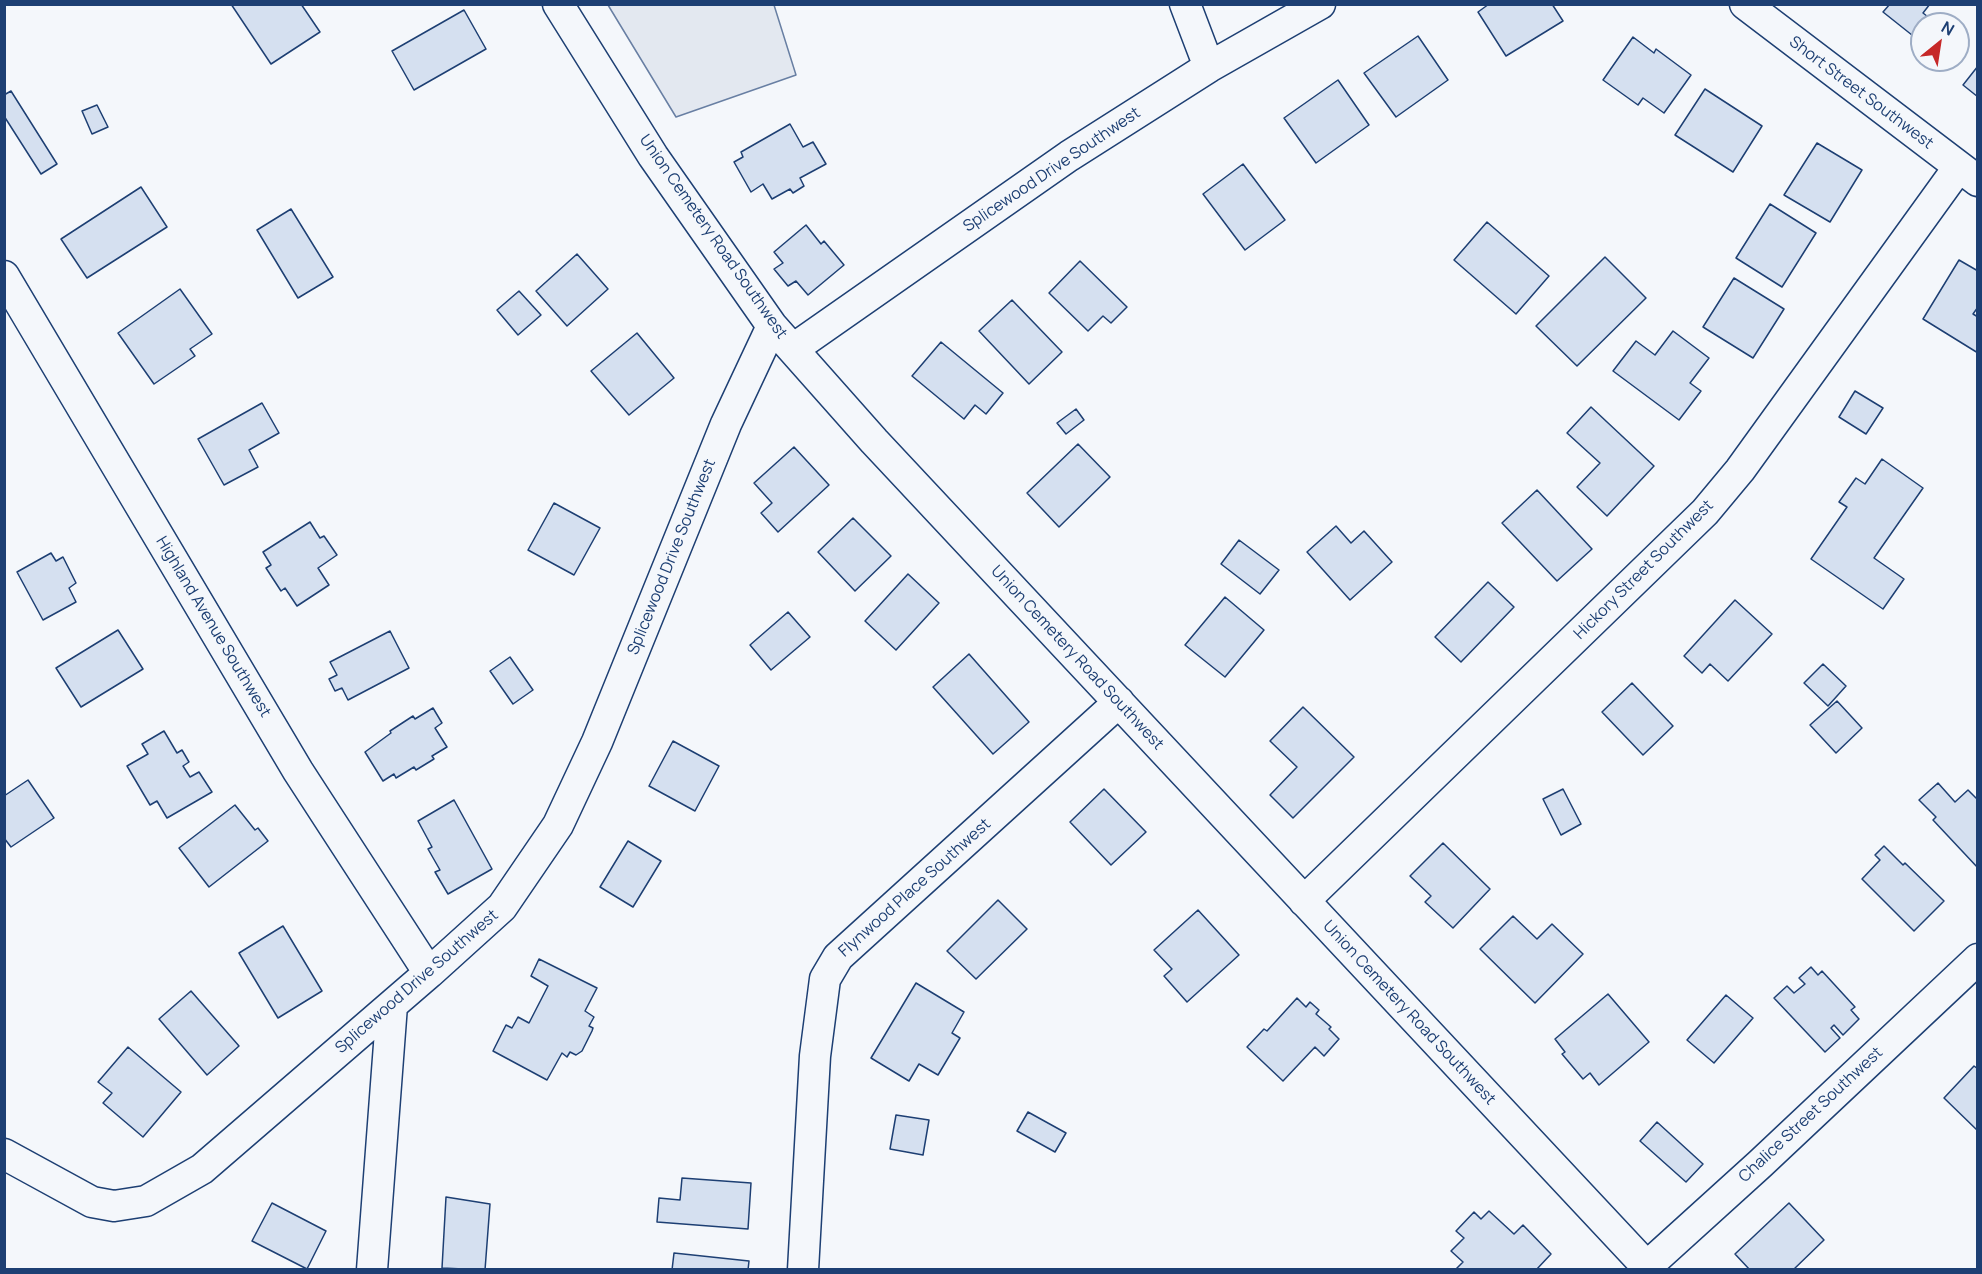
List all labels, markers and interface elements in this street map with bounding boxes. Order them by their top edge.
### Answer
north arrow [1910,12,1970,72]
text: N [1938,16,1958,41]
street label: Short Street Southwest [1785,33,1937,153]
street label: Splicewood Drive Southwest [960,103,1144,237]
street label: Union Cemetery Road Southwest [635,131,791,343]
street label: Splicewood Drive Southwest [624,456,720,658]
street label: Hickory Street Southwest [1570,496,1718,644]
street label: Highland Avenue Southwest [151,533,275,721]
street label: Union Cemetery Road Southwest [987,562,1167,754]
street label: Flynwood Place Southwest [835,815,995,961]
street label: Splicewood Drive Southwest [332,906,502,1058]
street label: Union Cemetery Road Southwest [1319,917,1499,1109]
street label: Chalice Street Southwest [1735,1043,1887,1187]

